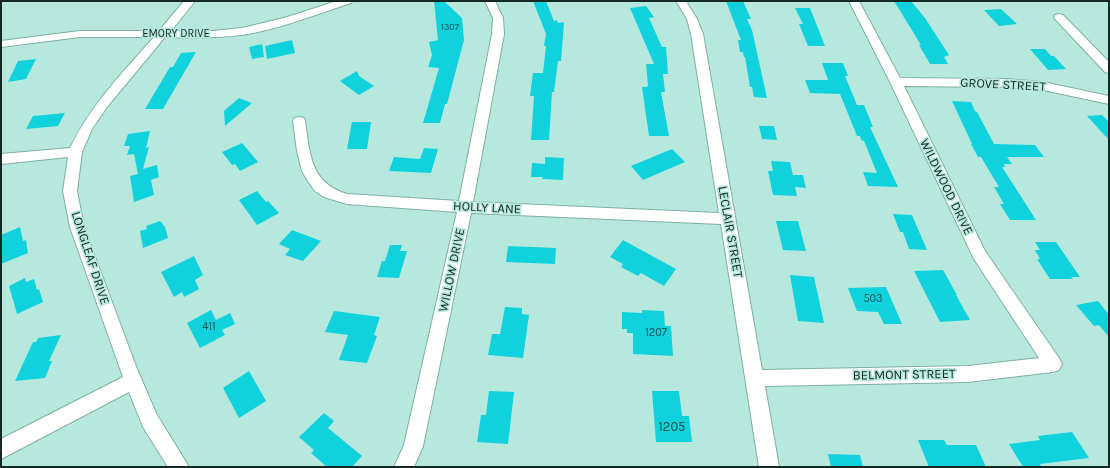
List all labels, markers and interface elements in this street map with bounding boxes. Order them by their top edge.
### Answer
house number: 1307 [441,22,459,32]
street label: EMORY DRIVE [142,27,210,41]
street label: GROVE STREET [960,75,1046,95]
street label: WILDWOOD DRIVE [916,136,976,238]
street label: LECLAIR STREET [714,185,746,279]
street label: HOLLY LANE [452,198,522,218]
street label: LONGLEAF DRIVE [68,209,112,307]
street label: WILLOW DRIVE [436,227,468,313]
house number: 503 [863,292,883,306]
house number: 411 [202,320,216,334]
house number: 1207 [645,326,667,340]
street label: BELMONT STREET [852,366,956,384]
house number: 1205 [659,419,685,435]

